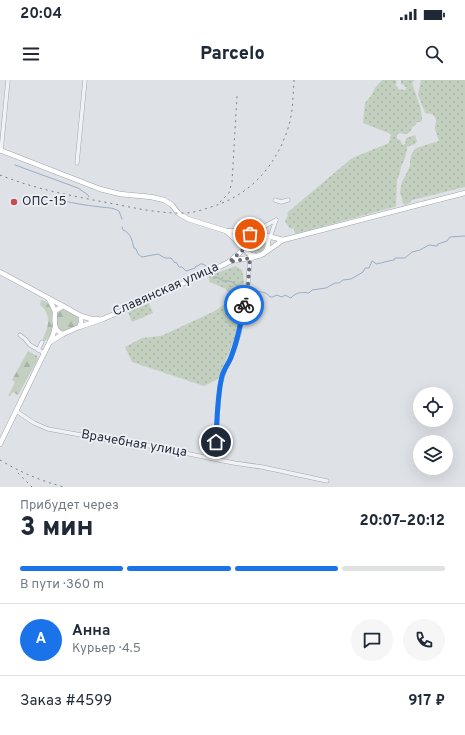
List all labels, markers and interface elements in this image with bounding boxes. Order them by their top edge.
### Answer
text: 20:04 [20,5,62,24]
icon: menu [20,43,42,65]
text: Parcelo [200,43,265,66]
icon: search [423,43,445,65]
place label: ОПС-15 [22,194,67,210]
marker: ОПС-15 [9,197,19,207]
pin [233,217,267,251]
icon: bag [239,223,261,245]
street label: Славянская улица [111,259,221,321]
courier [224,285,264,325]
icon: bike [233,294,255,316]
map controls [413,387,453,475]
button: locate [413,387,453,427]
pin [199,425,233,459]
street label: Врачебная улица [80,427,188,461]
icon: home [205,431,227,453]
button: layers [413,435,453,475]
text: Прибудет через [20,498,119,514]
text: 3 мин [20,512,94,545]
text: 20:07–20:12 [359,512,445,531]
text: В пути · 360 m [20,577,104,593]
button: chat [351,619,393,661]
button: phone [403,619,445,661]
text: Анна [72,622,110,641]
text: А [36,630,46,649]
text: Курьер · 4.5 [72,641,141,657]
text: Заказ #4599 [20,692,112,711]
text: 917 ₽ [408,692,445,711]

